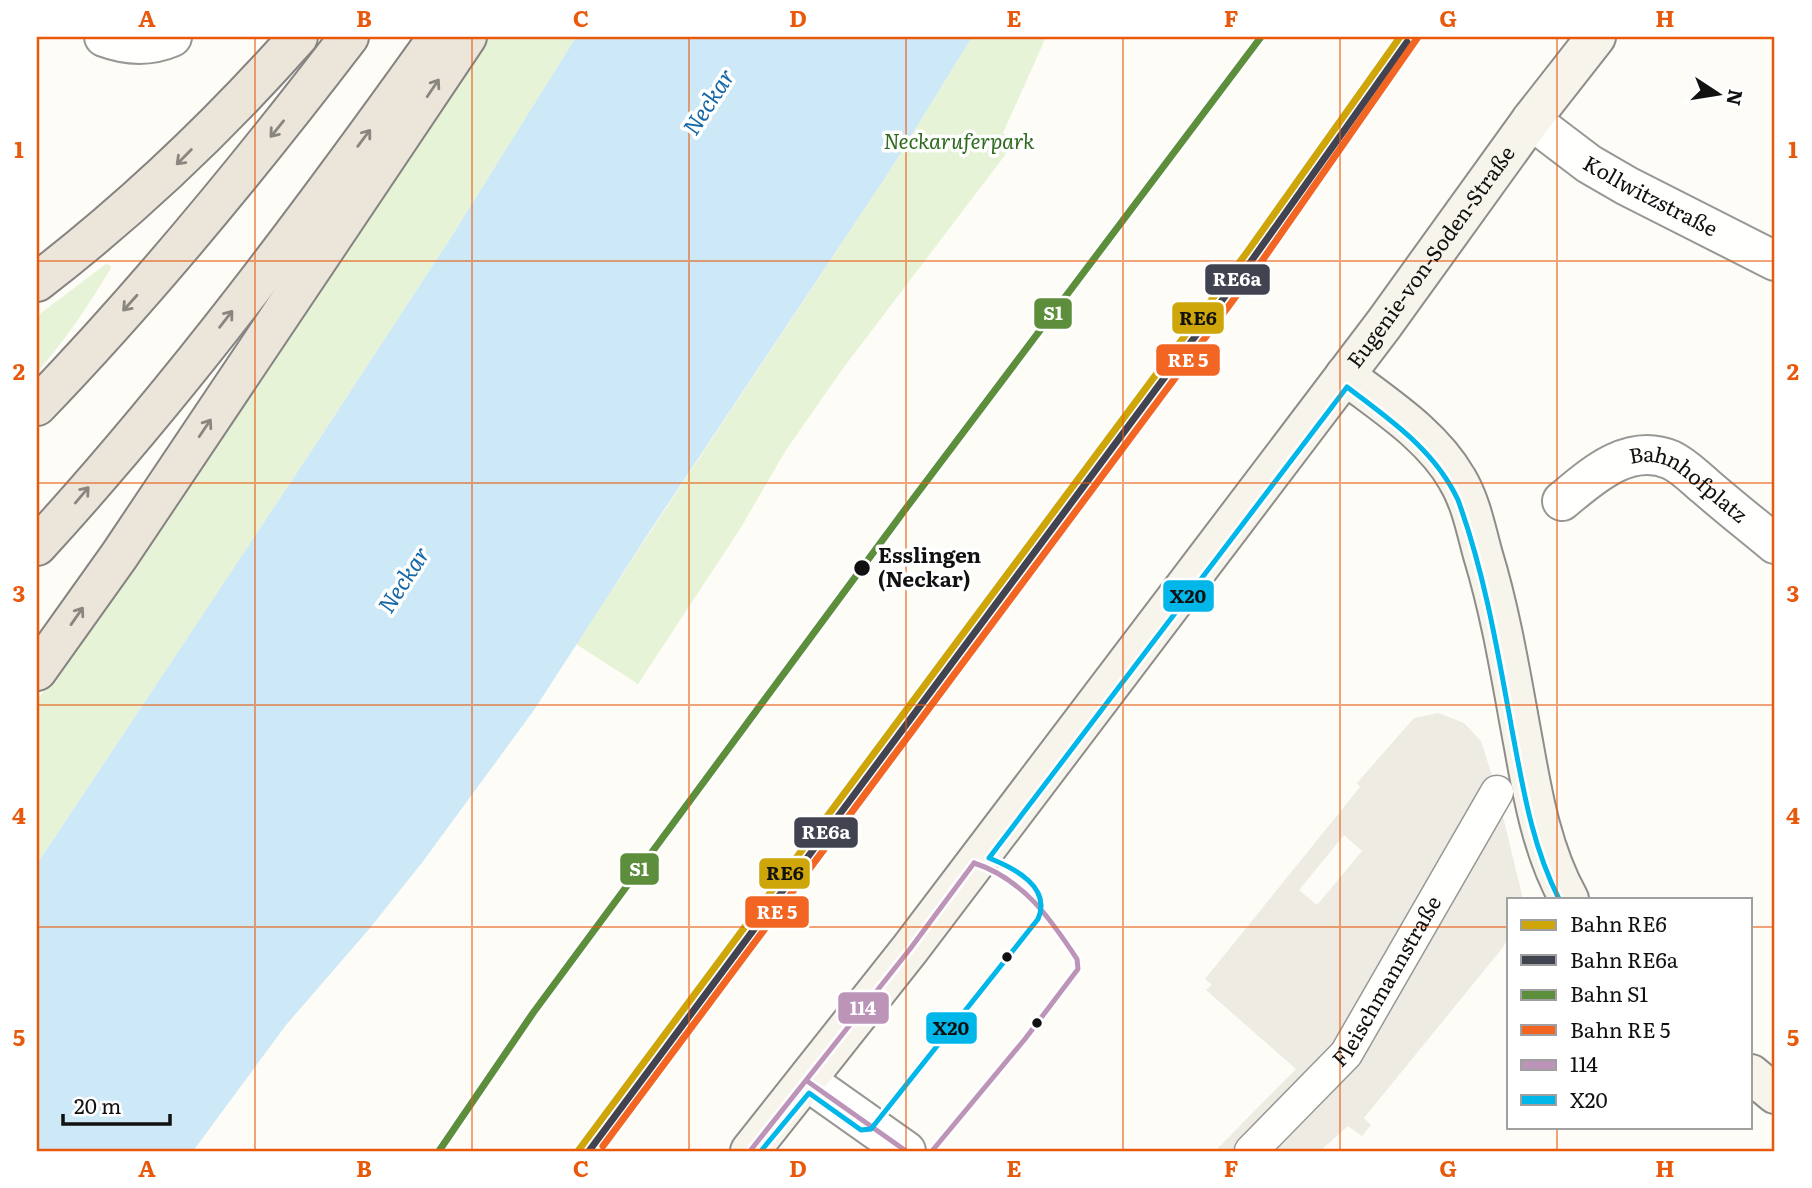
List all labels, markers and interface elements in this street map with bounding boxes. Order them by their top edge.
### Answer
text: A [138,0,156,34]
text: B [356,0,372,34]
text: C [573,0,589,34]
text: D [789,0,807,34]
text: E [1006,0,1022,34]
text: F [1224,0,1239,34]
text: G [1439,0,1457,34]
text: H [1655,0,1675,34]
north arrow [1682,60,1752,130]
water label: Neckar [673,61,742,141]
one-way arrow [427,79,441,99]
text: N [1720,87,1751,109]
one-way arrow [269,120,285,138]
park label: Neckaruferpark [883,124,1035,155]
one-way arrow [357,130,372,148]
text: 1 [14,131,24,165]
text: 1 [1788,131,1798,165]
street label: Eugenie-von-Soden-Straße [1338,138,1521,373]
street label: Kollwitzstraße [1578,146,1724,243]
one-way arrow [175,149,192,166]
line badge: RE6a [1204,263,1271,296]
text: RE6a [1213,264,1261,292]
one-way arrow [122,294,139,311]
line badge: S1 [1033,297,1073,330]
text: S1 [1043,298,1063,326]
line badge: RE6 [1171,301,1225,335]
text: RE6 [1179,303,1217,331]
one-way arrow [219,311,234,329]
line badge: RE 5 [1155,343,1221,377]
text: RE 5 [1168,345,1208,373]
text: 2 [13,353,25,387]
text: 2 [1787,353,1799,387]
one-way arrow [198,419,213,438]
street label: Bahnhofplatz [1626,437,1755,529]
one-way arrow [74,487,90,505]
place label: Esslingen (Neckar) [878,538,982,593]
water label: Neckar [368,539,437,619]
marker: Esslingen (Neckar) [852,558,872,578]
text: 3 [13,575,25,609]
text: 3 [1787,575,1799,609]
line badge: X20 [1162,579,1215,613]
text: X20 [1170,581,1206,609]
one-way arrow [70,607,84,626]
text: 4 [12,797,26,831]
text: 4 [1786,797,1800,831]
line badge: RE6a [793,816,859,849]
text: RE6a [802,817,850,845]
line badge: S1 [619,852,660,886]
text: S1 [629,854,649,882]
line badge: RE6 [758,857,811,890]
text: RE6 [766,858,804,886]
street label: Fleischmannstraße [1324,889,1447,1073]
line badge: RE 5 [744,895,810,929]
text: RE 5 [757,897,797,925]
legend [1507,898,1752,1128]
text: Bahn RE6 [1570,907,1667,938]
text: Bahn RE6a [1570,943,1679,974]
unlabelled marker [1000,950,1014,964]
text: Bahn S1 [1570,977,1649,1008]
line badge: 114 [837,991,890,1025]
text: 114 [850,993,877,1021]
line badge: X20 [925,1011,978,1045]
text: X20 [933,1013,969,1041]
text: Bahn RE 5 [1570,1013,1670,1044]
unlabelled marker [1030,1016,1044,1030]
text: 5 [13,1019,25,1053]
text: 5 [1787,1019,1799,1053]
text: 114 [1570,1047,1598,1078]
scale bar [63,1083,170,1127]
text: X20 [1570,1083,1608,1114]
text: 20 m [74,1089,121,1120]
text: A [138,1150,156,1184]
text: B [356,1150,372,1184]
text: C [573,1150,589,1184]
text: D [789,1150,807,1184]
text: E [1006,1150,1022,1184]
text: F [1224,1150,1239,1184]
text: G [1439,1150,1457,1184]
text: H [1655,1150,1675,1184]

